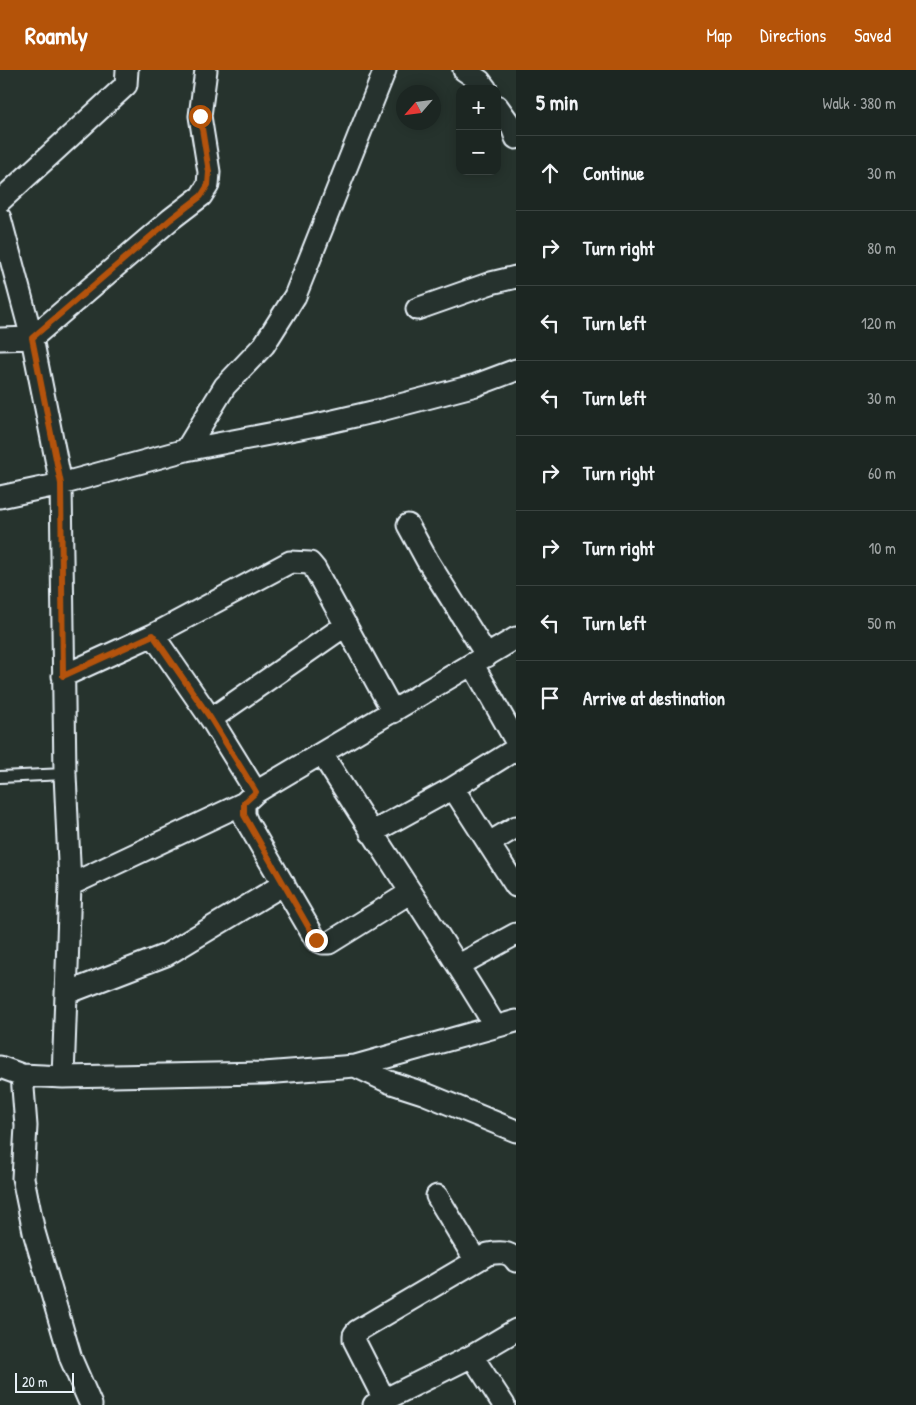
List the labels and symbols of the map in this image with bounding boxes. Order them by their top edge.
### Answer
north arrow [396,85,441,130]
route start [189,105,212,128]
route end [305,929,328,952]
scale bar [15,1370,74,1393]

